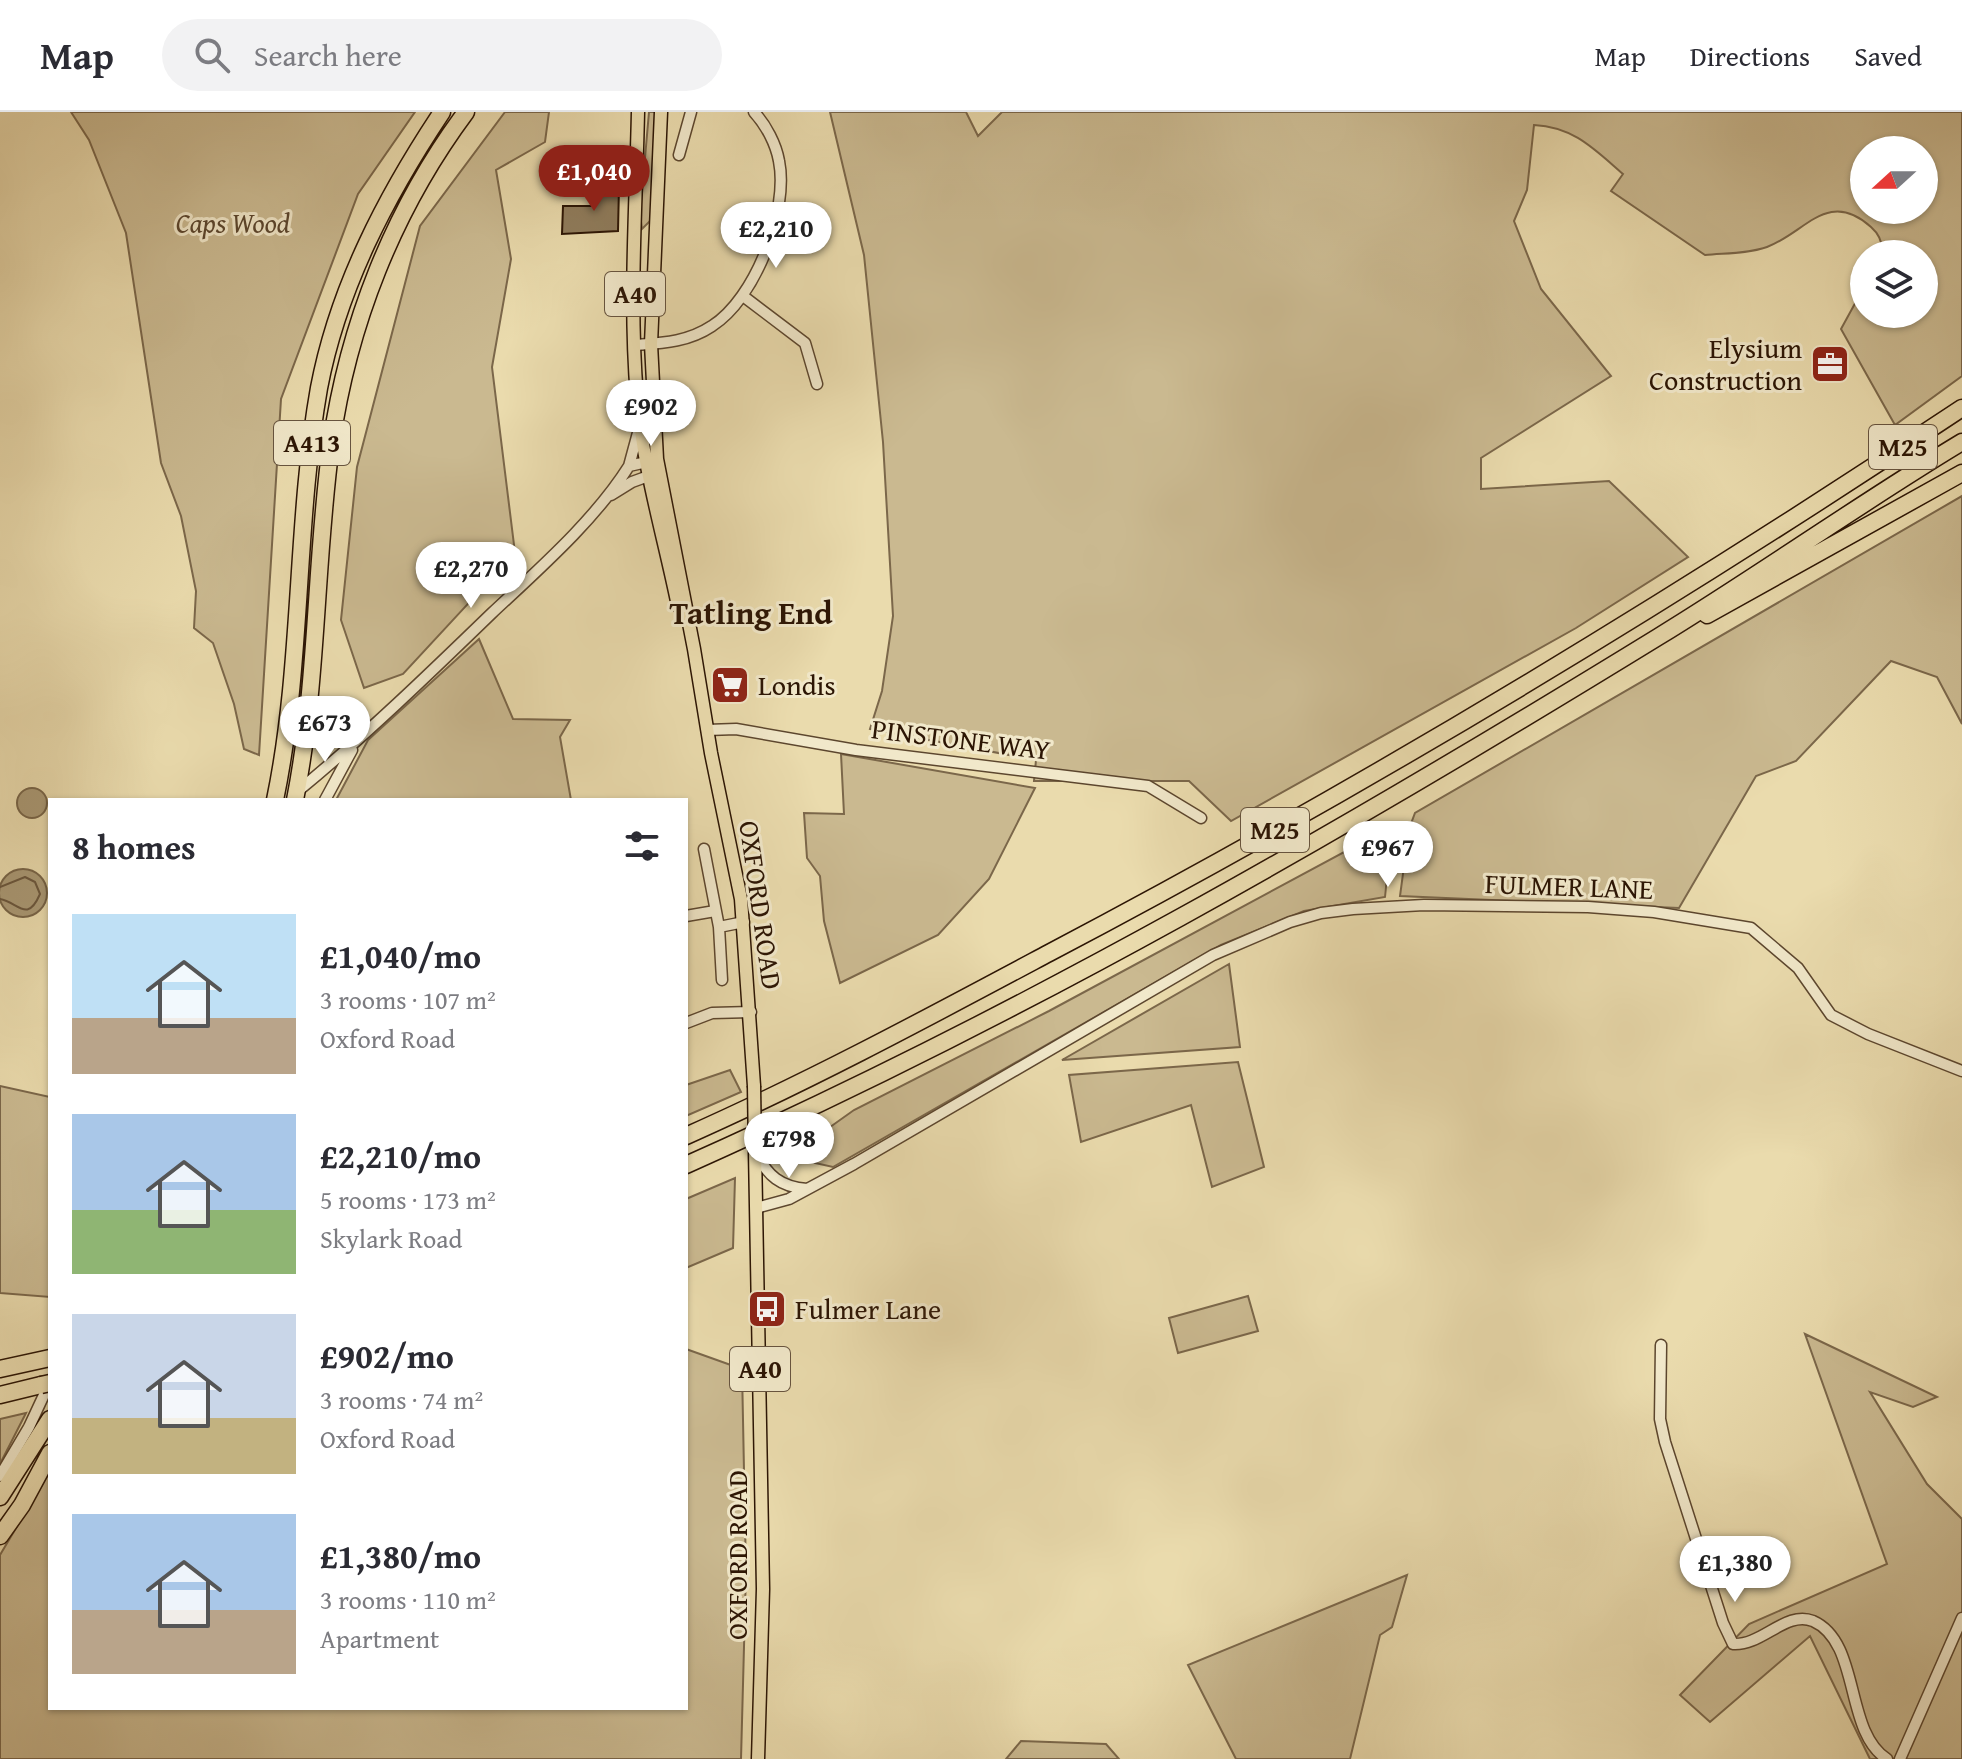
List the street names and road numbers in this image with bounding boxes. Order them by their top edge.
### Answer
road number: A40 [605,272,665,316]
road number: A413 [274,421,350,465]
road number: M25 [1869,425,1937,469]
street label: PINSTONE WAY [869,707,1053,770]
road number: M25 [1241,808,1309,852]
street label: OXFORD ROAD [729,818,794,992]
street label: FULMER LANE [1484,862,1654,909]
road number: A40 [730,1347,790,1391]
street label: OXFORD ROAD [716,1470,757,1640]

